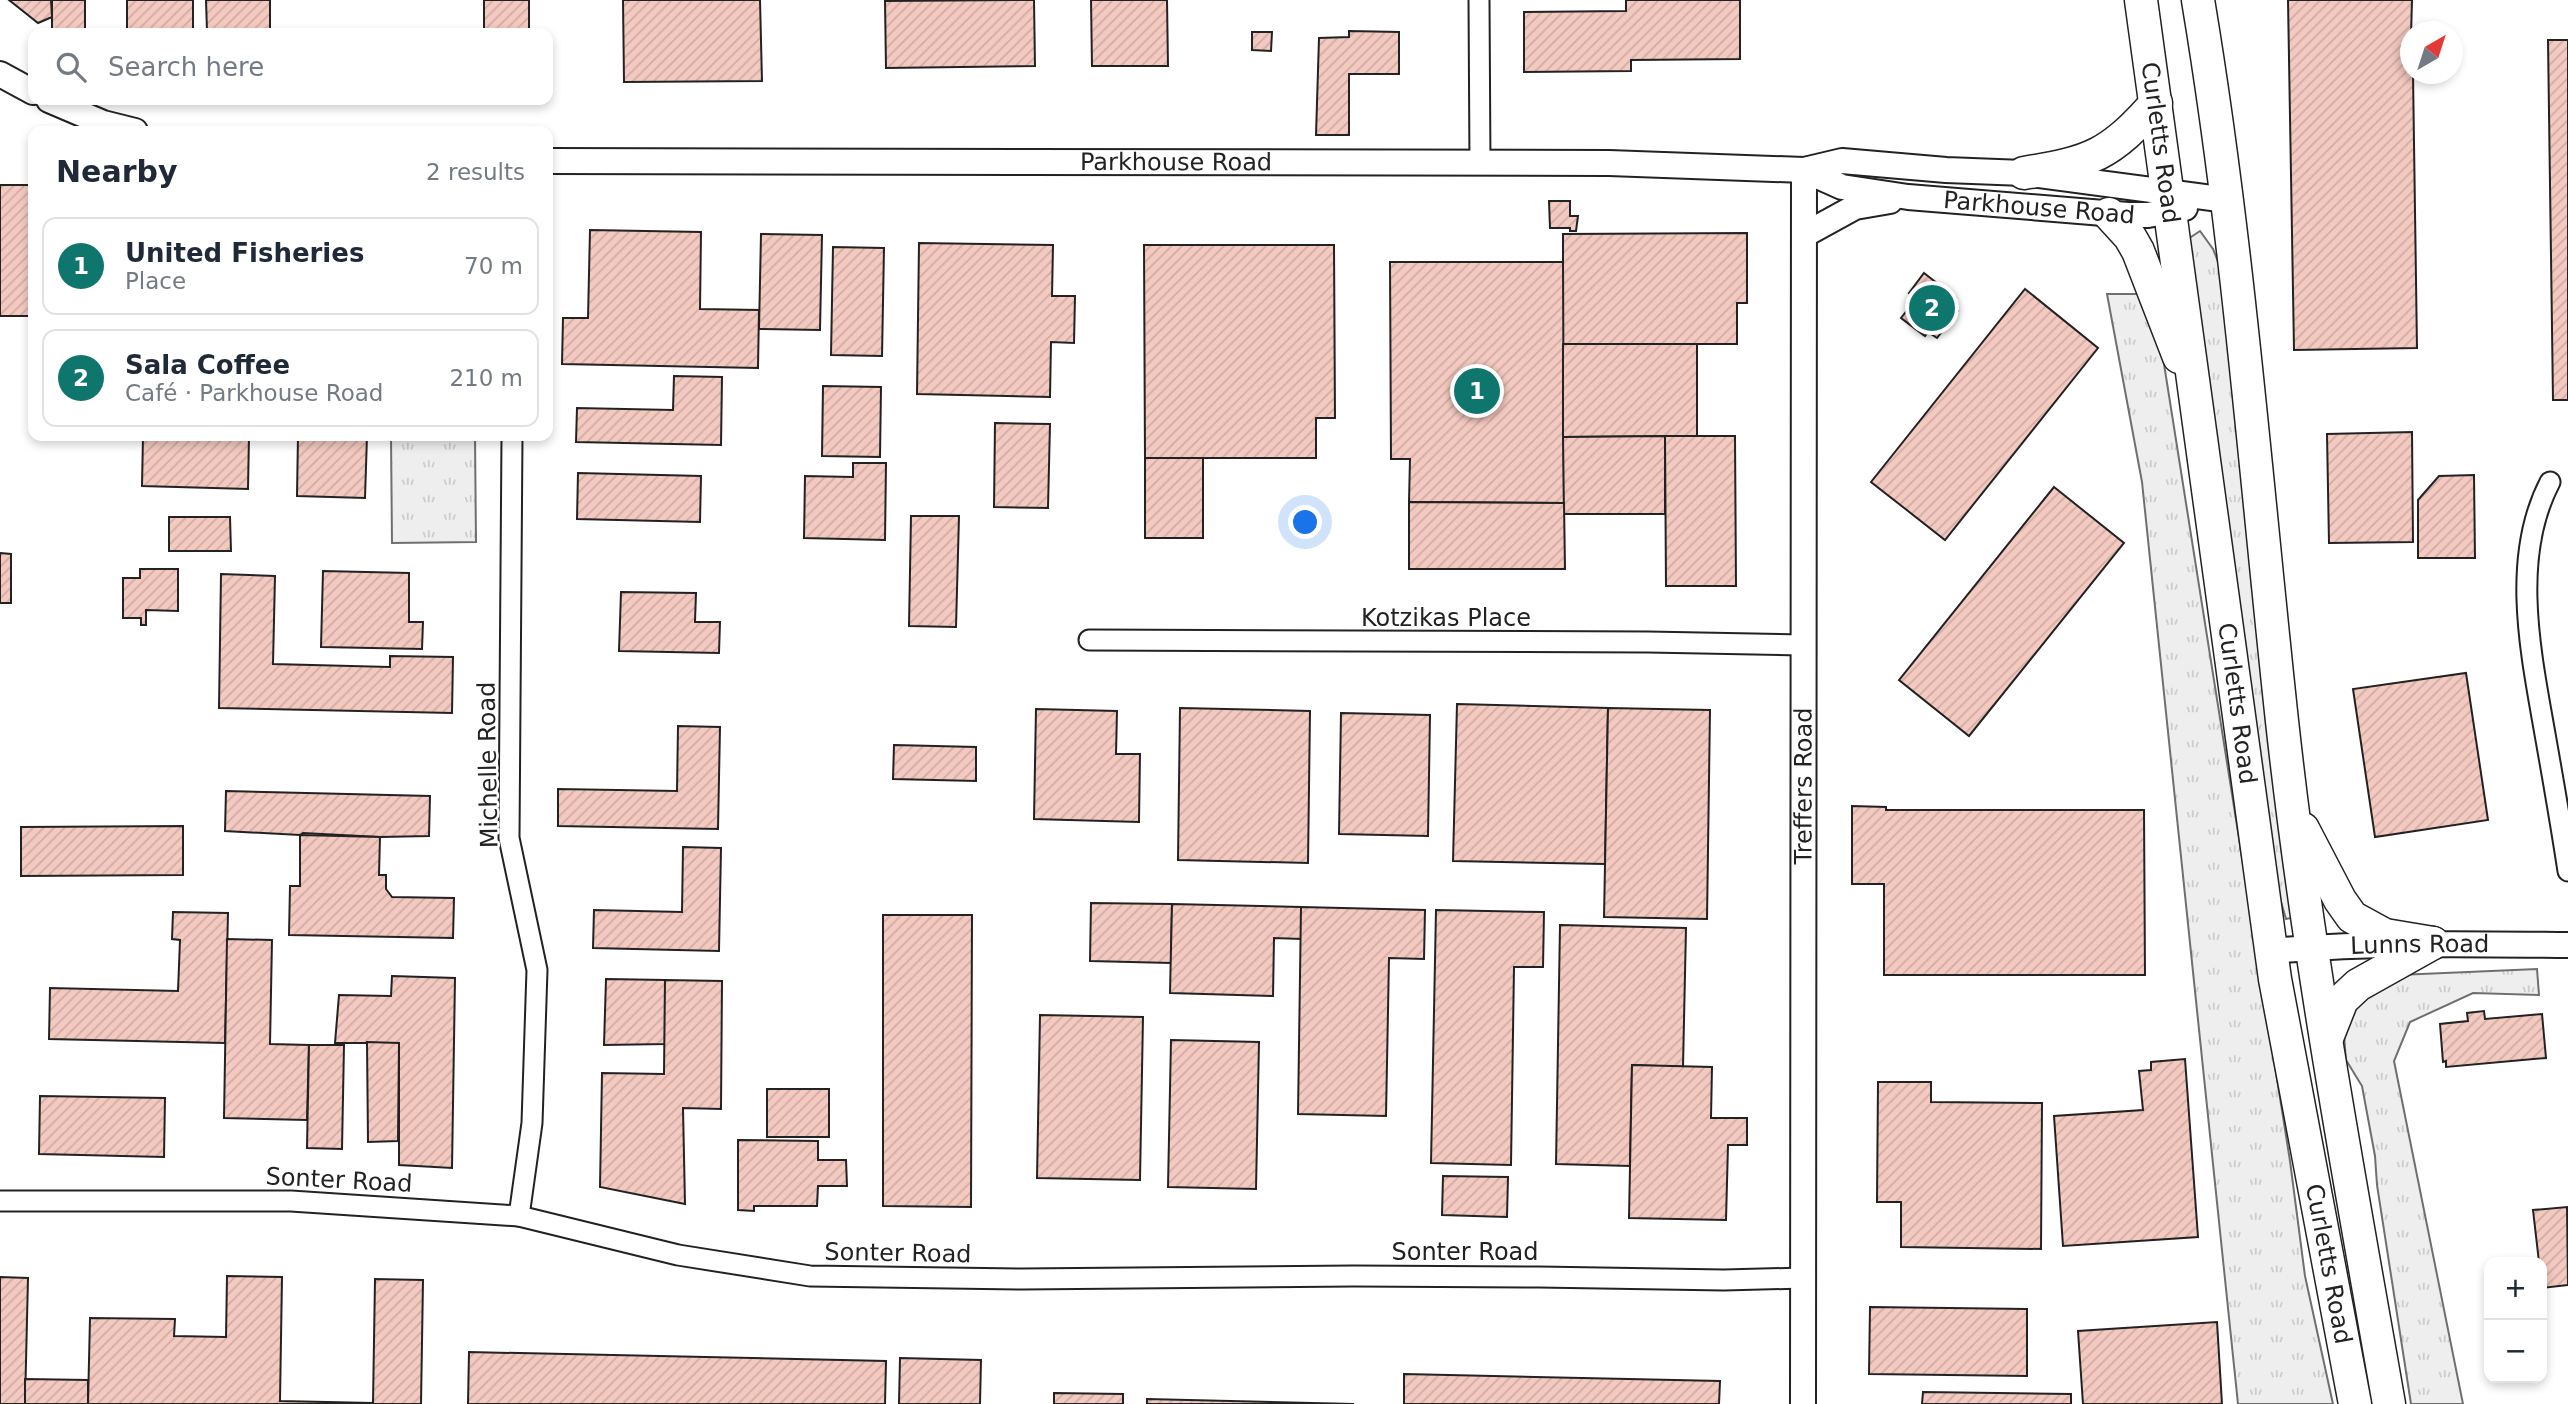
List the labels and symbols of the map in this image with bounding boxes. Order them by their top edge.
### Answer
north arrow [2400,21,2463,84]
street label: Curletts Road [2136,60,2185,225]
street label: Parkhouse Road [1080,148,1272,176]
street label: Parkhouse Road [1942,186,2136,230]
pin: 2 [1909,282,1955,334]
pin: 1 [1454,365,1500,417]
your location [1288,505,1322,539]
street label: Kotzikas Place [1361,604,1531,632]
street label: Curletts Road [2212,621,2262,786]
street label: Michelle Road [473,682,503,848]
street label: Treffers Road [1789,708,1818,865]
street label: Lunns Road [2350,930,2489,960]
street label: Sonter Road [265,1162,413,1198]
street label: Curletts Road [2300,1181,2357,1346]
street label: Sonter Road [824,1238,972,1268]
street label: Sonter Road [1391,1238,1539,1266]

